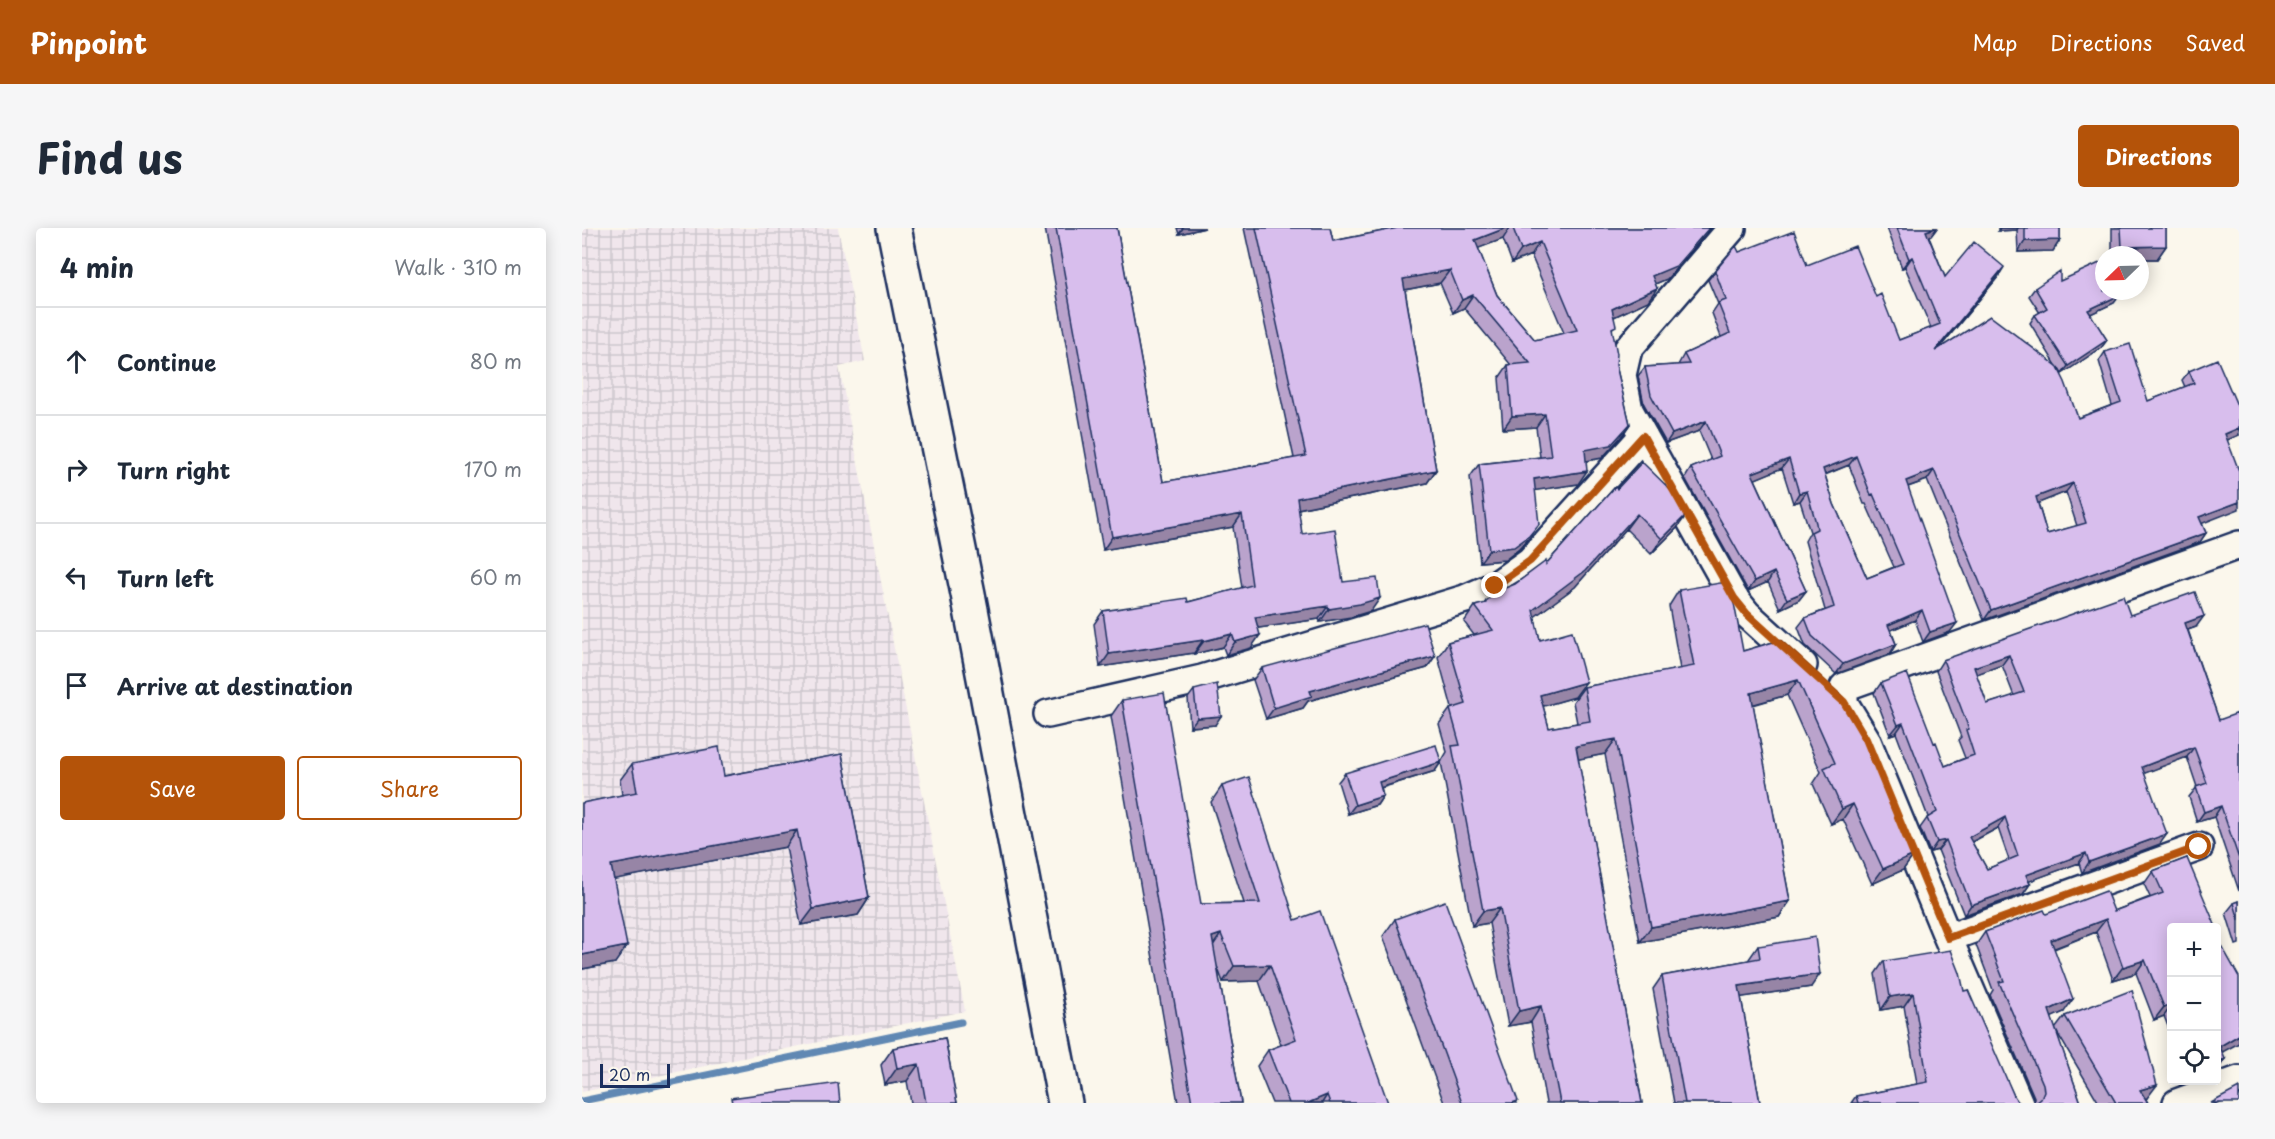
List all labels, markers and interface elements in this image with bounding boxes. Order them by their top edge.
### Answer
text: Pinpoint [30,21,147,64]
text: Map [1972,26,2017,58]
text: Directions [2050,26,2152,58]
text: Saved [2185,26,2245,58]
text: Find us [36,125,183,188]
button: Directions [2078,125,2239,187]
north arrow [2095,246,2149,300]
text: 4 min [60,248,134,287]
text: Walk · 310 m [394,252,522,282]
icon: ahead [60,345,93,378]
text: Continue [117,345,216,378]
text: 80 m [470,346,522,376]
icon: right [60,453,93,486]
text: Turn right [117,453,230,486]
text: 170 m [464,454,522,484]
icon: left [60,561,93,594]
text: Turn left [117,561,214,594]
text: 60 m [470,562,522,592]
route end [1481,572,1507,598]
icon: arrive [60,669,93,702]
text: Arrive at destination [117,669,353,702]
button: Save [60,756,285,820]
button: Share [297,756,522,820]
route start [2185,833,2211,859]
map controls [2167,923,2221,1085]
button: + [2167,923,2221,977]
button: − [2167,977,2221,1031]
button: locate [2167,1031,2221,1085]
scale bar [600,1061,670,1088]
text: 20 m [609,1062,650,1086]

